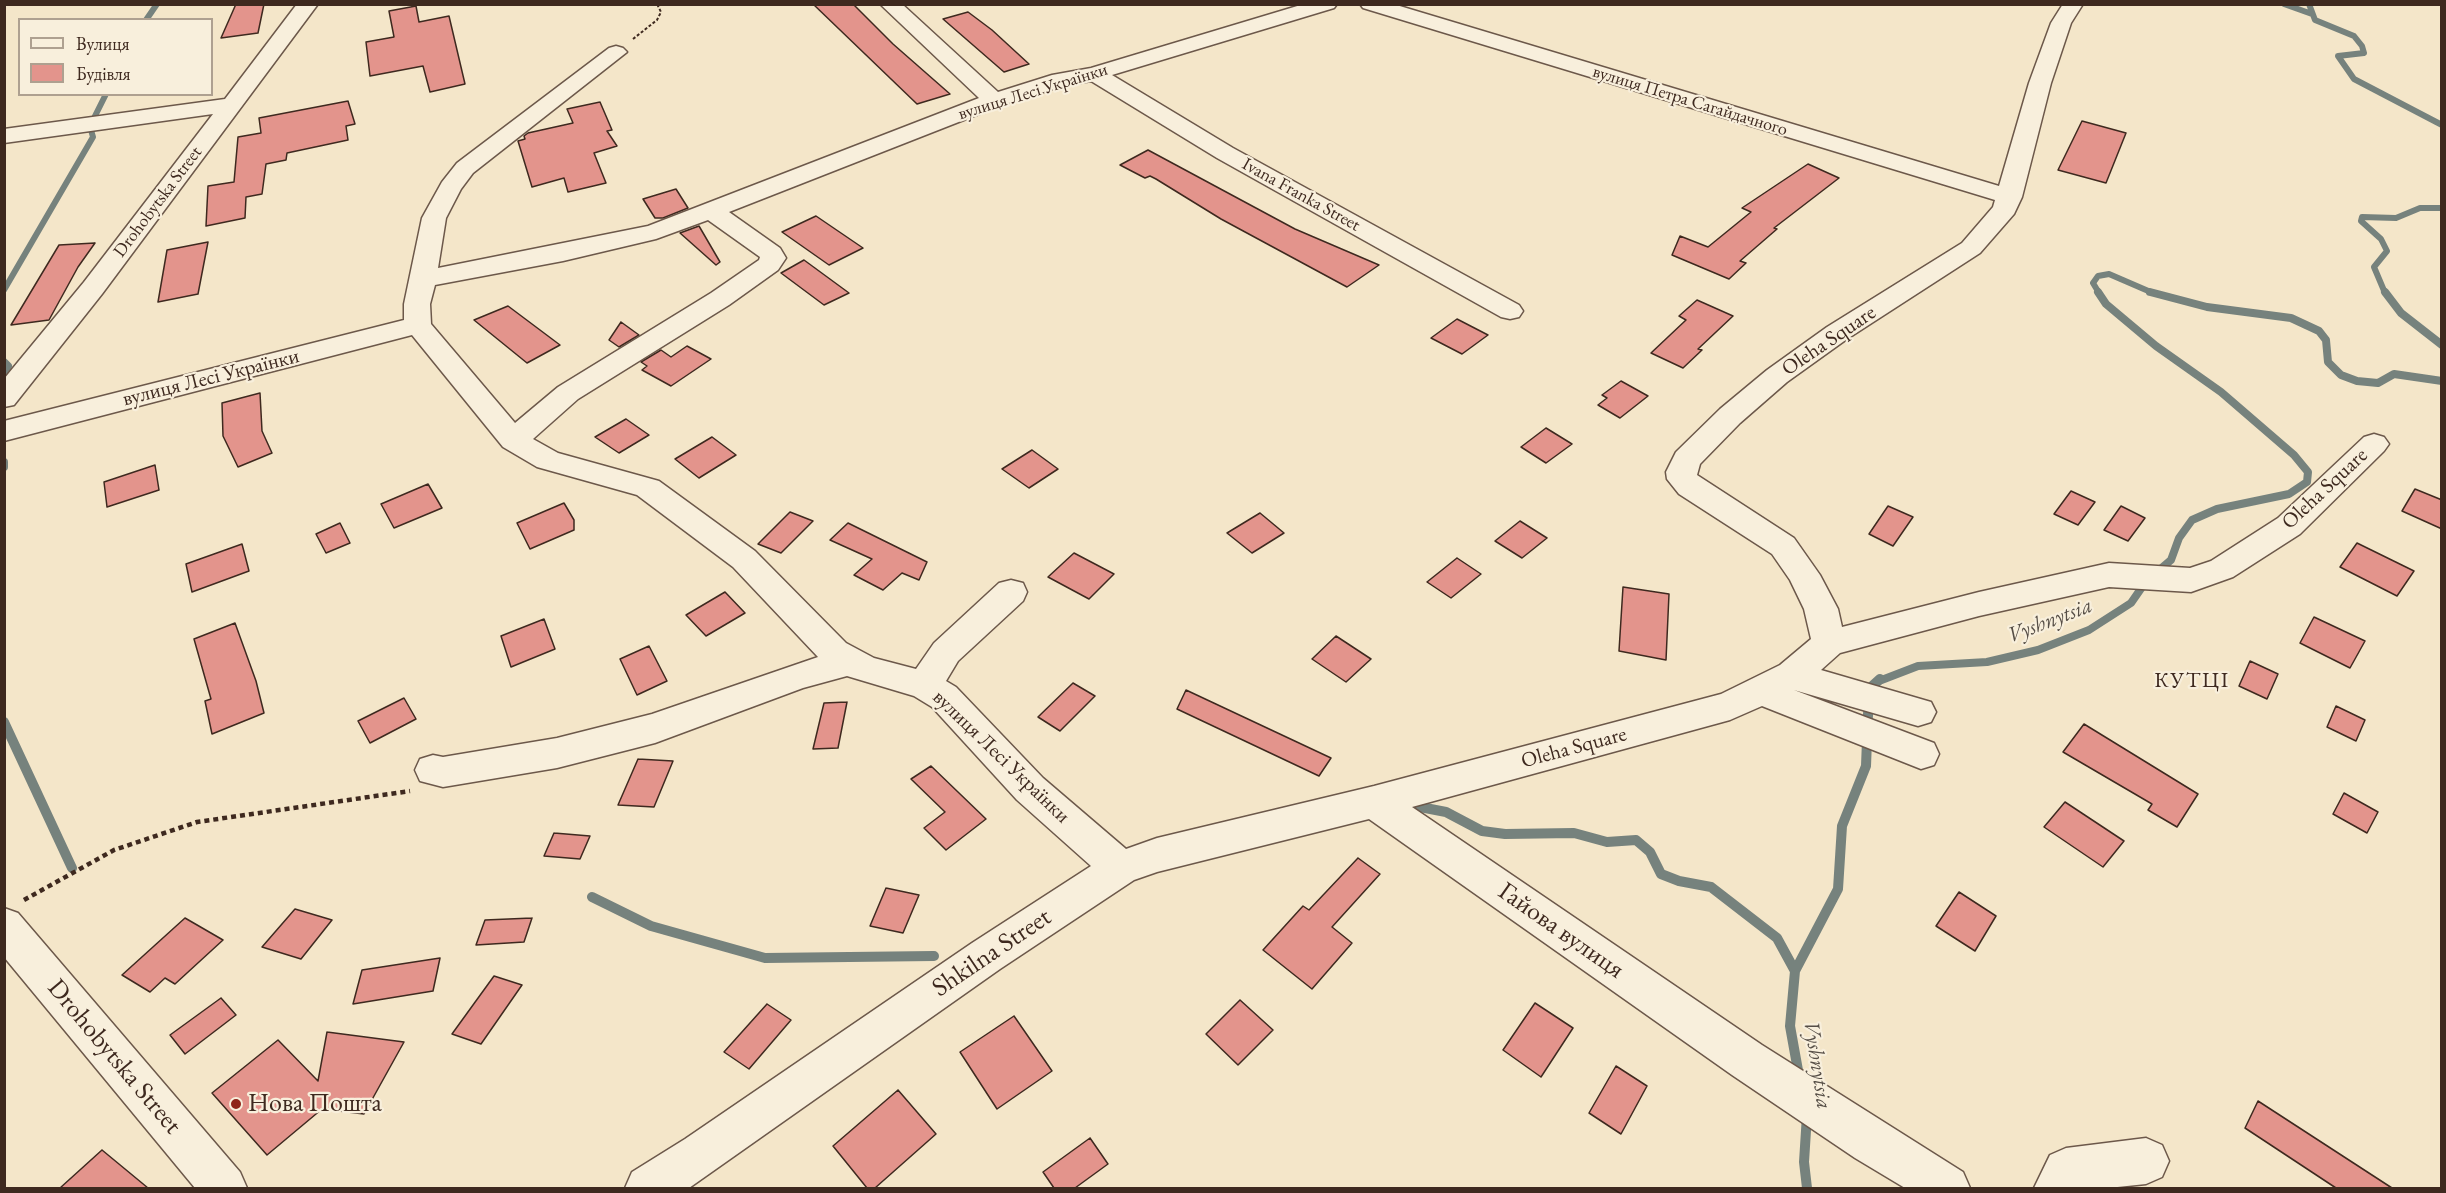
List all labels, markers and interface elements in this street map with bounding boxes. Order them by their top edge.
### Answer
legend [18,18,213,96]
text: Вулиця [76,32,129,55]
street label: вулиця Лесі Українки [956,59,1110,125]
street label: вулиця Петра Сагайдачного [1590,61,1790,141]
text: Будівля [76,62,131,85]
street label: Drohobytska Street [109,142,207,262]
street label: Ivana Franka Street [1238,154,1364,236]
street label: Oleha Square [1777,300,1881,382]
street label: вулиця Лесі Українки [120,344,302,412]
street label: Oleha Square [2277,443,2373,535]
water label: Vyshnytsia [2004,593,2096,649]
district label: КУТЦІ [2154,668,2230,694]
street label: вулиця Лесі Українки [927,685,1075,829]
street label: Oleha Square [1519,722,1629,774]
street label: Гайова вулиця [1492,876,1630,986]
street label: Shkilna Street [927,902,1057,1004]
street label: Drohobytska Street [40,973,188,1141]
water label: Vyshnytsia [1797,1019,1837,1111]
place label: Нова Пошта [248,1088,382,1120]
marker: Нова Пошта [229,1097,243,1111]

